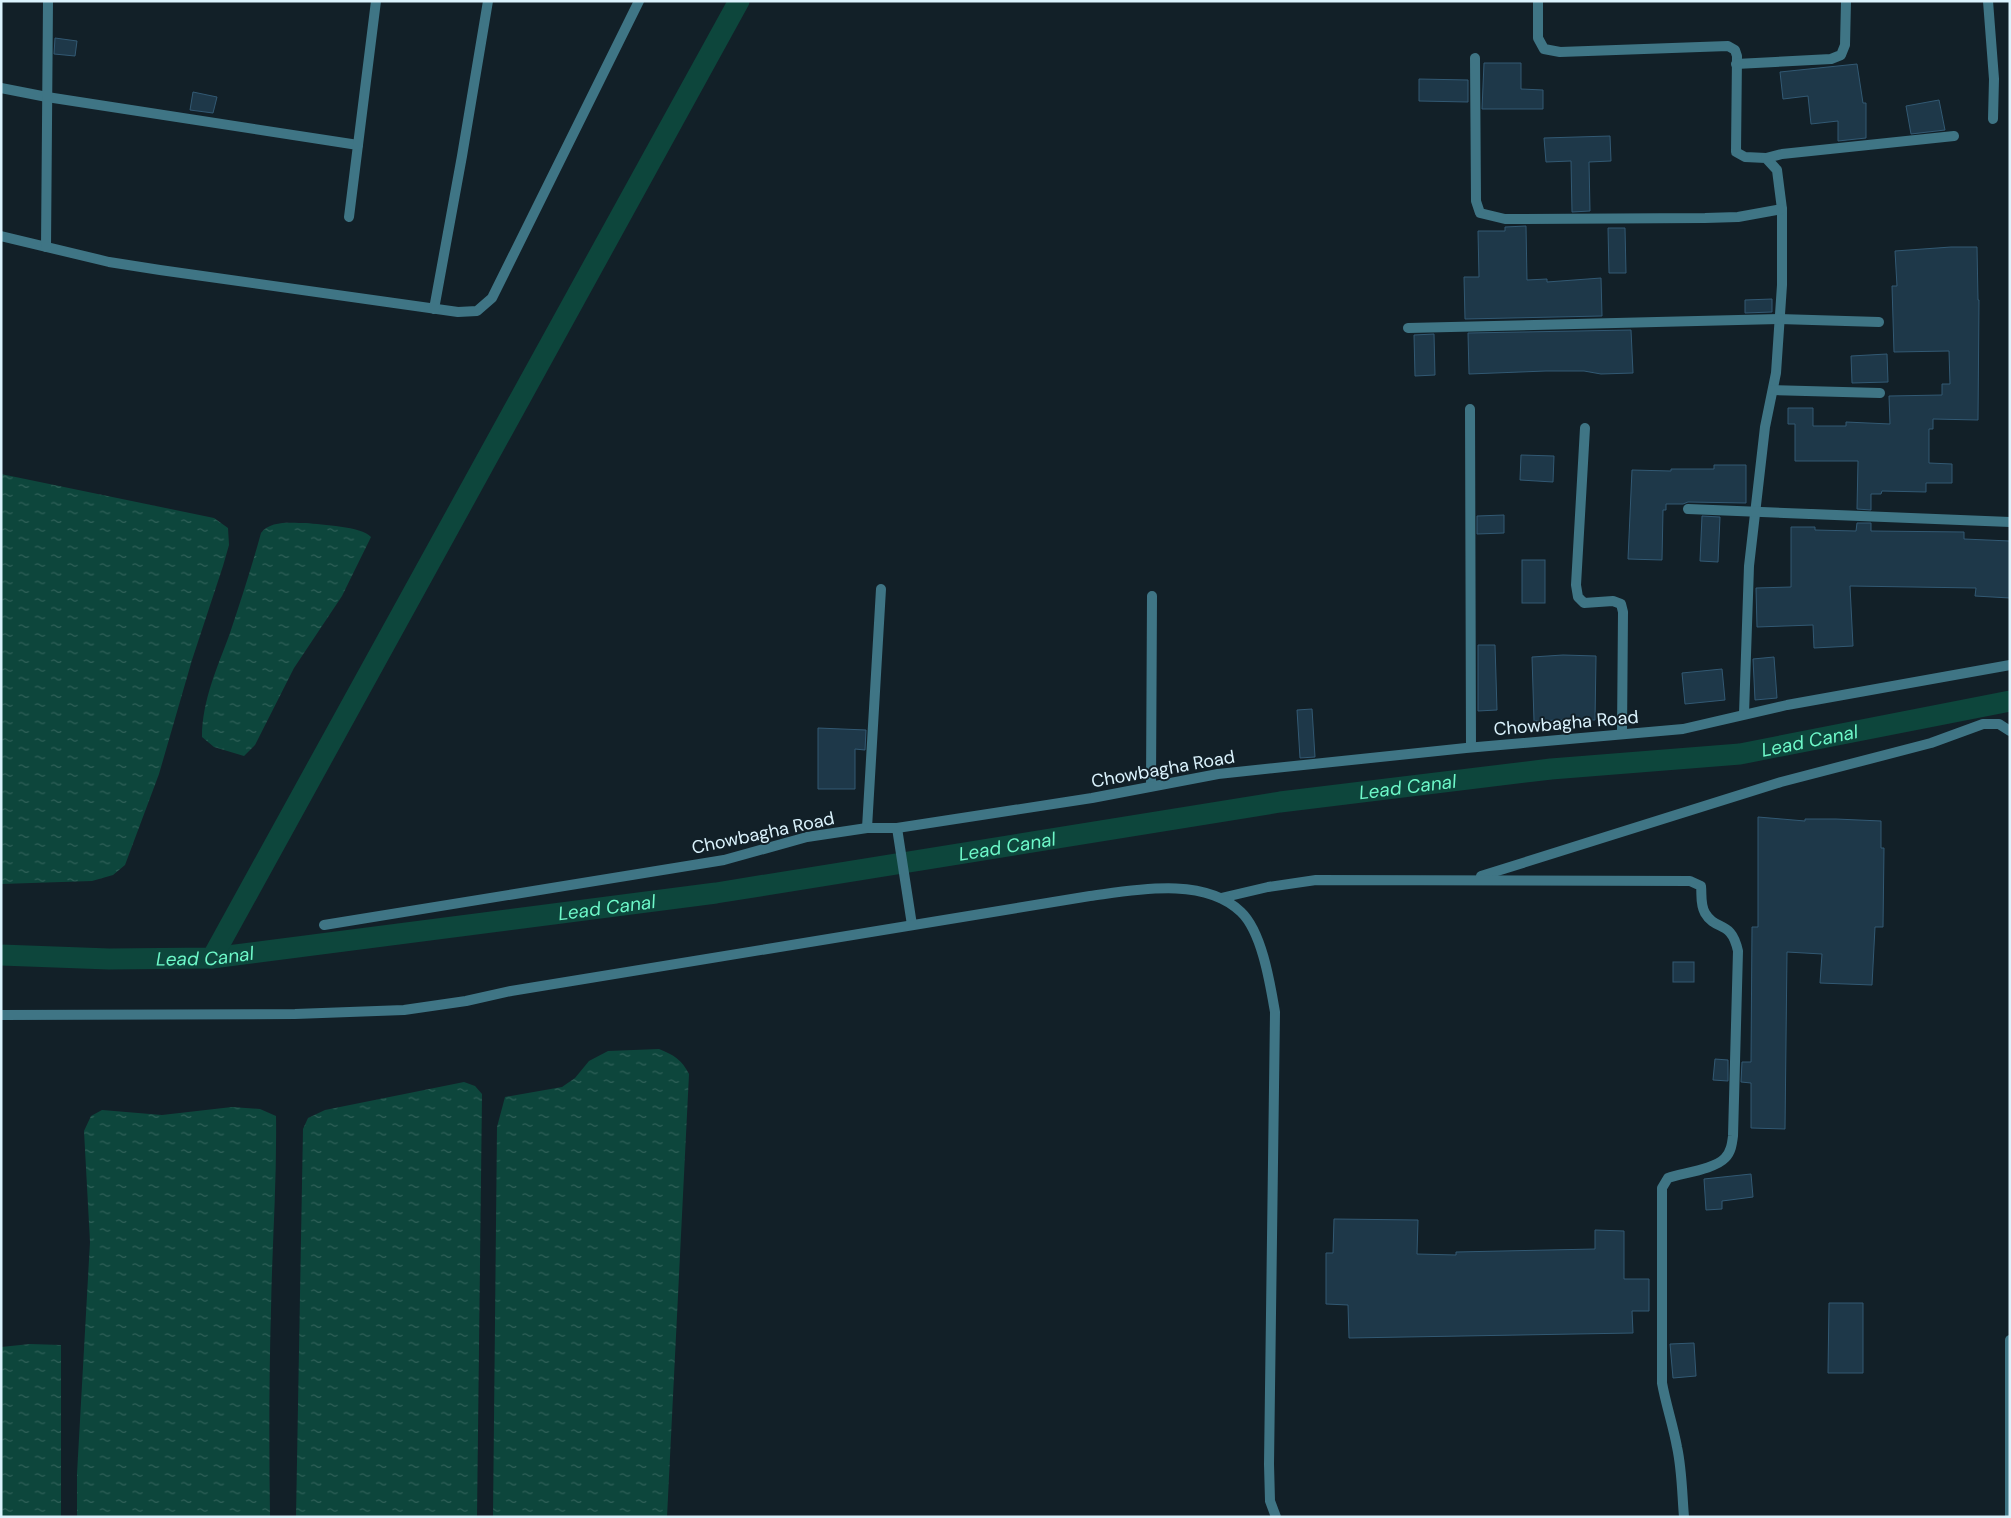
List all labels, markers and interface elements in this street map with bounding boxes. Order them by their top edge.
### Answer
street label: Chowbagha Road [1493,705,1639,741]
water label: Lead Canal [1759,718,1861,762]
street label: Chowbagha Road [1089,745,1237,793]
water label: Lead Canal [1357,768,1458,805]
street label: Chowbagha Road [689,806,837,860]
water label: Lead Canal [957,826,1058,866]
water label: Lead Canal [556,888,658,926]
water label: Lead Canal [156,940,256,971]

